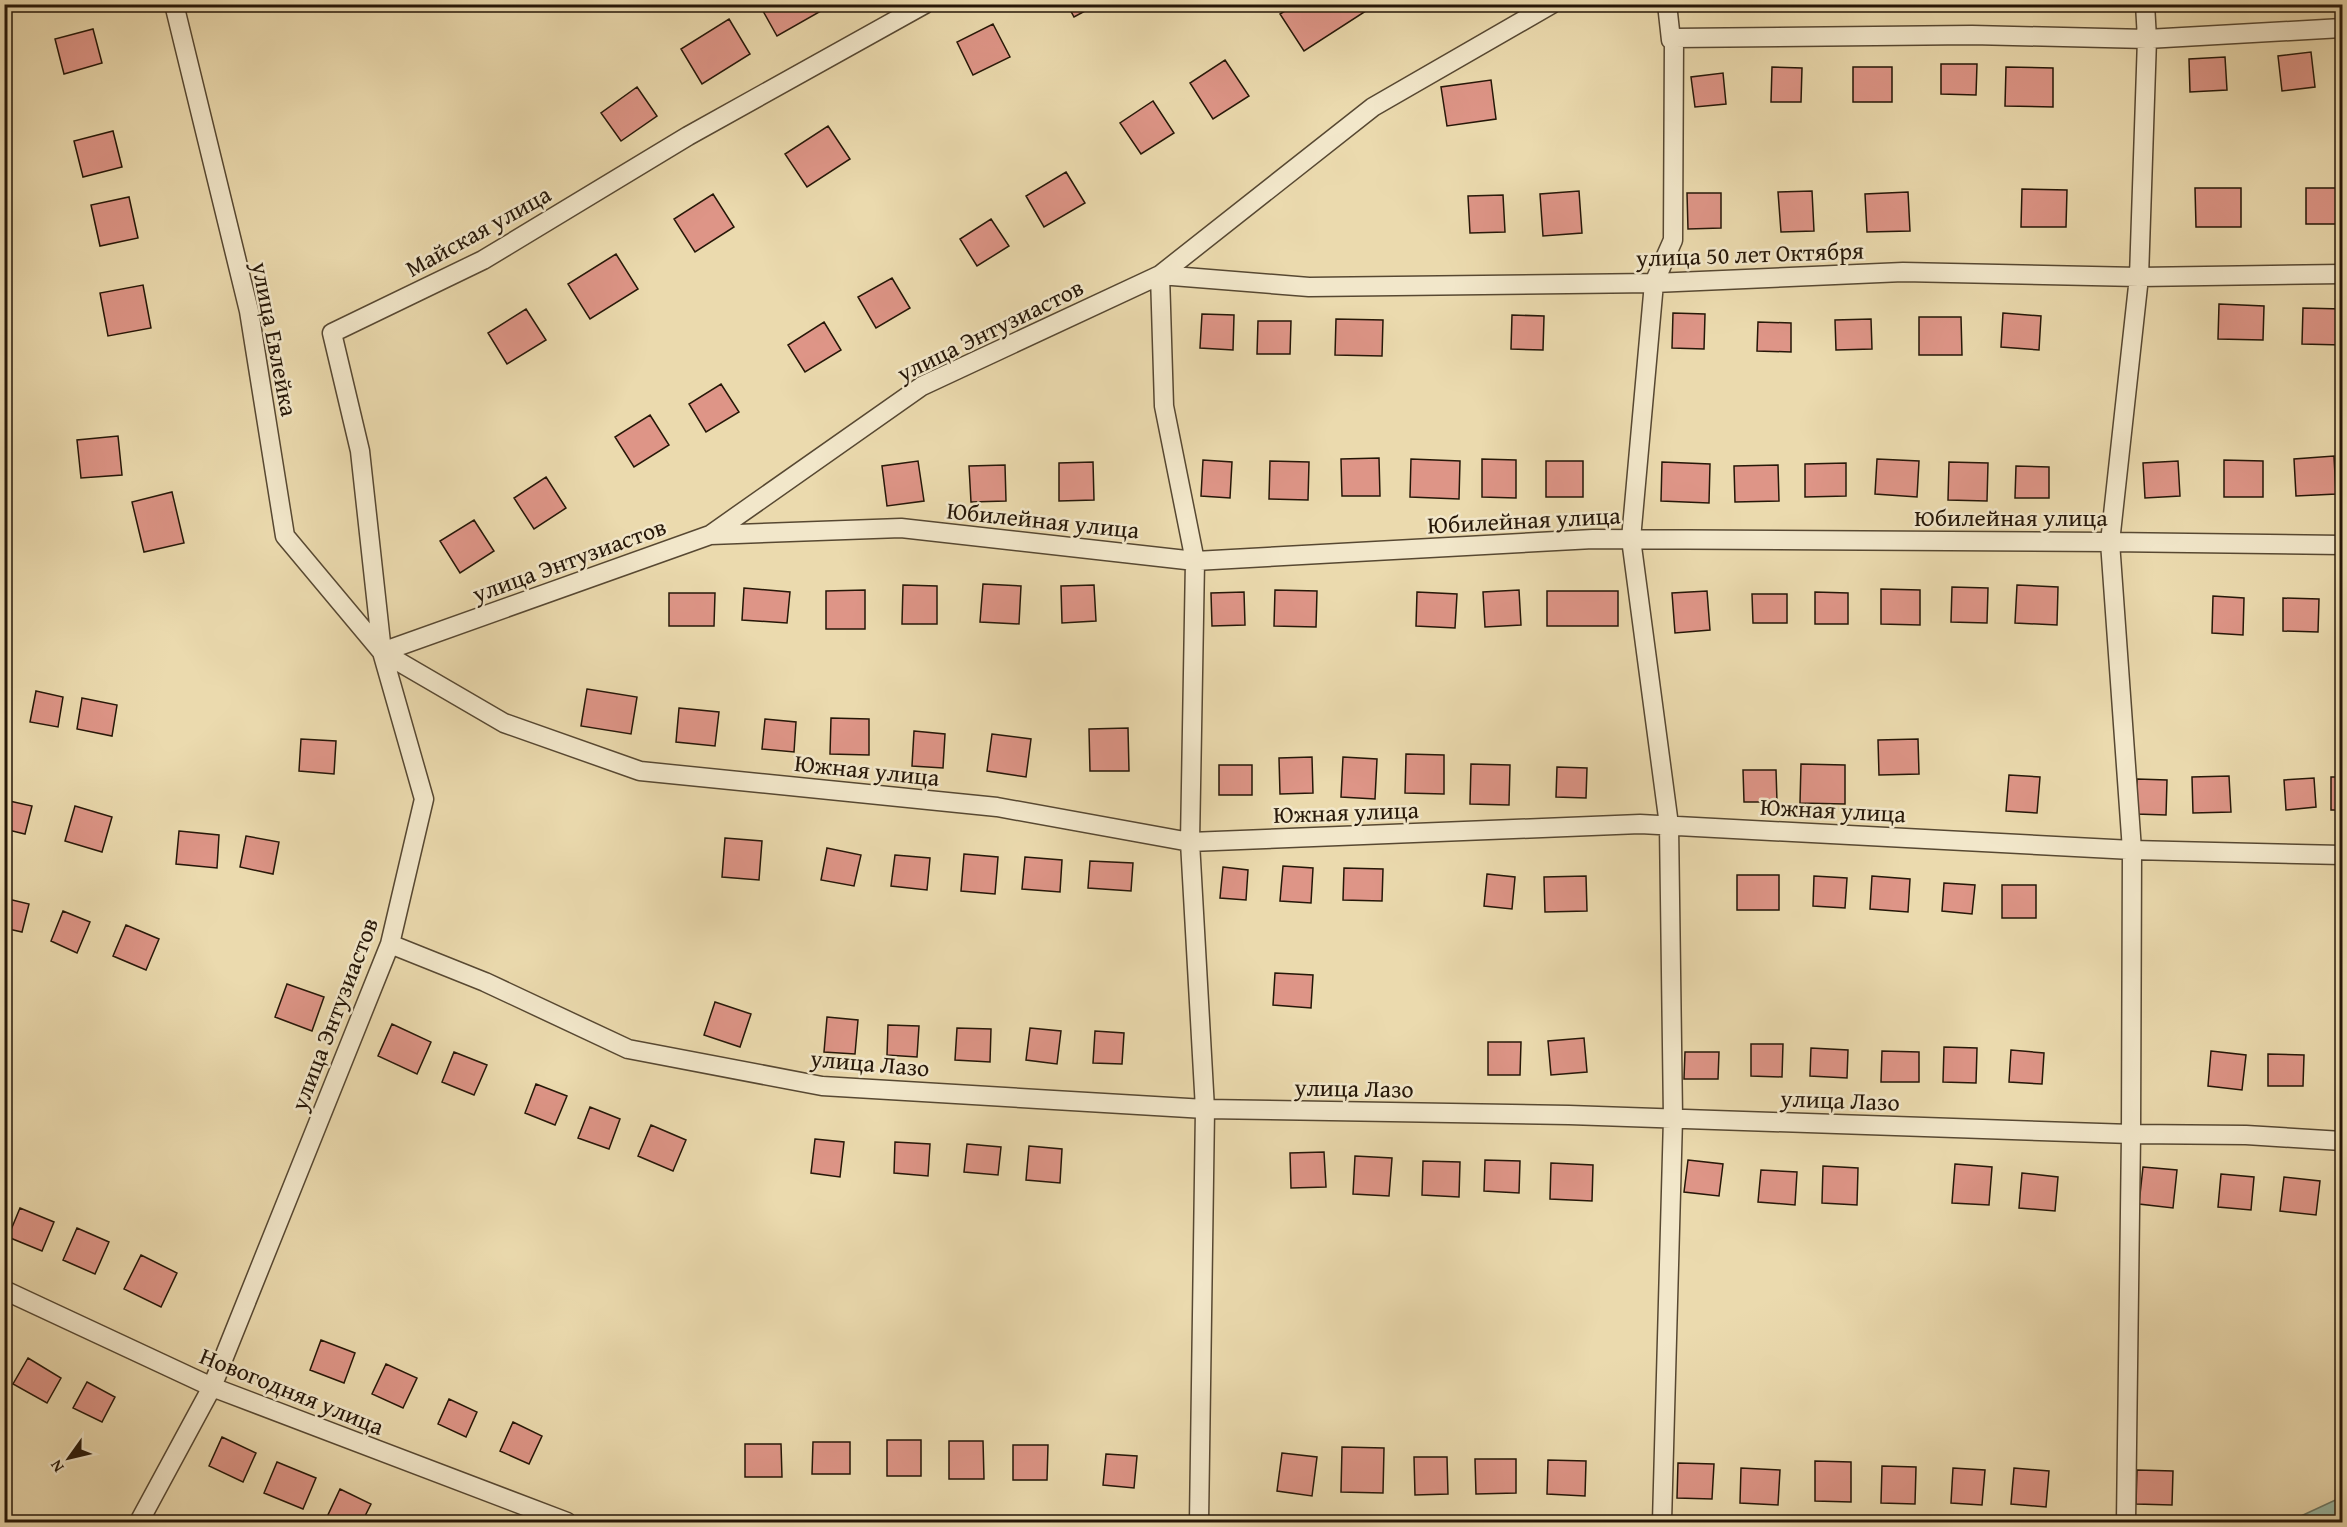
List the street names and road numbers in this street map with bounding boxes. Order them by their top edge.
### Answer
street label: Майская улица [399,176,558,285]
street label: улица 50 лет Октября [1634,233,1865,276]
street label: улица Евлейка [243,258,307,420]
street label: улица Энтузиастов [890,270,1089,391]
street label: Юбилейная улица [945,492,1142,548]
street label: Юбилейная улица [1427,497,1622,543]
street label: Юбилейная улица [1914,500,2108,535]
street label: улица Энтузиастов [466,509,671,612]
street label: Южная улица [793,745,942,795]
street label: Южная улица [1759,789,1907,831]
street label: Южная улица [1273,792,1420,832]
street label: улица Энтузиастов [281,913,387,1116]
street label: улица Лазо [808,1040,931,1086]
street label: улица Лазо [1293,1069,1414,1107]
street label: улица Лазо [1779,1080,1900,1120]
street label: Новогодняя улица [195,1338,390,1444]

